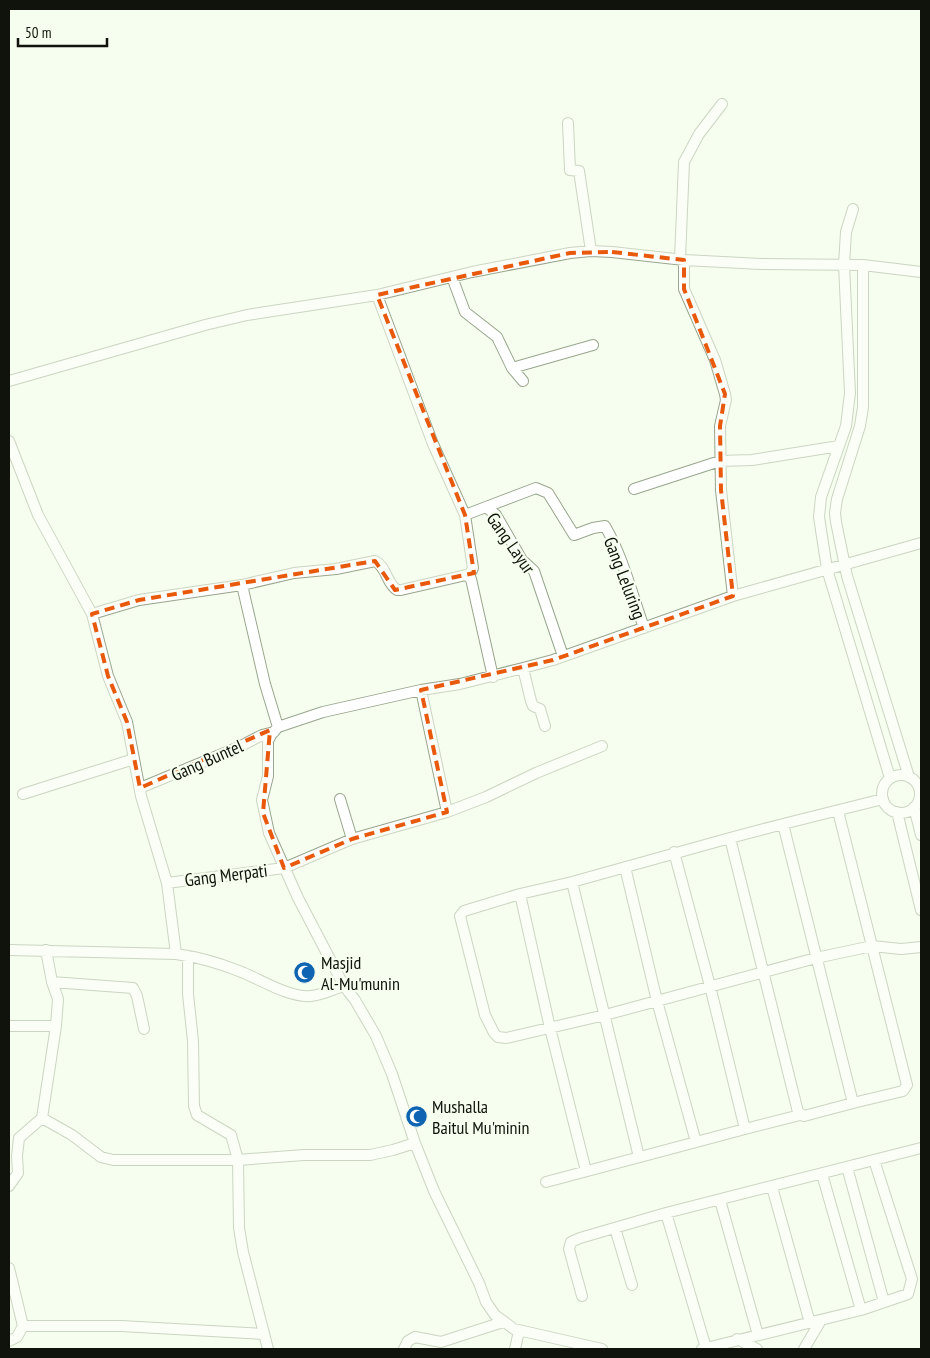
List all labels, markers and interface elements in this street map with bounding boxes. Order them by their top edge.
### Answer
scale bar [18,15,106,47]
text: 50 m [25,23,51,42]
street label: Gang Layur [482,508,540,578]
street label: Gang Leluring [599,534,651,622]
street label: Gang Buntel [168,734,247,786]
street label: Gang Merpati [183,859,269,891]
place label: Masjid Al-Mu'munin [321,951,400,995]
mosque icon: Masjid Al-Mu'munin [293,960,317,984]
place label: Mushalla Baitul Mu'minin [432,1095,529,1139]
mosque icon: Mushalla Baitul Mu'minin [404,1104,428,1128]

